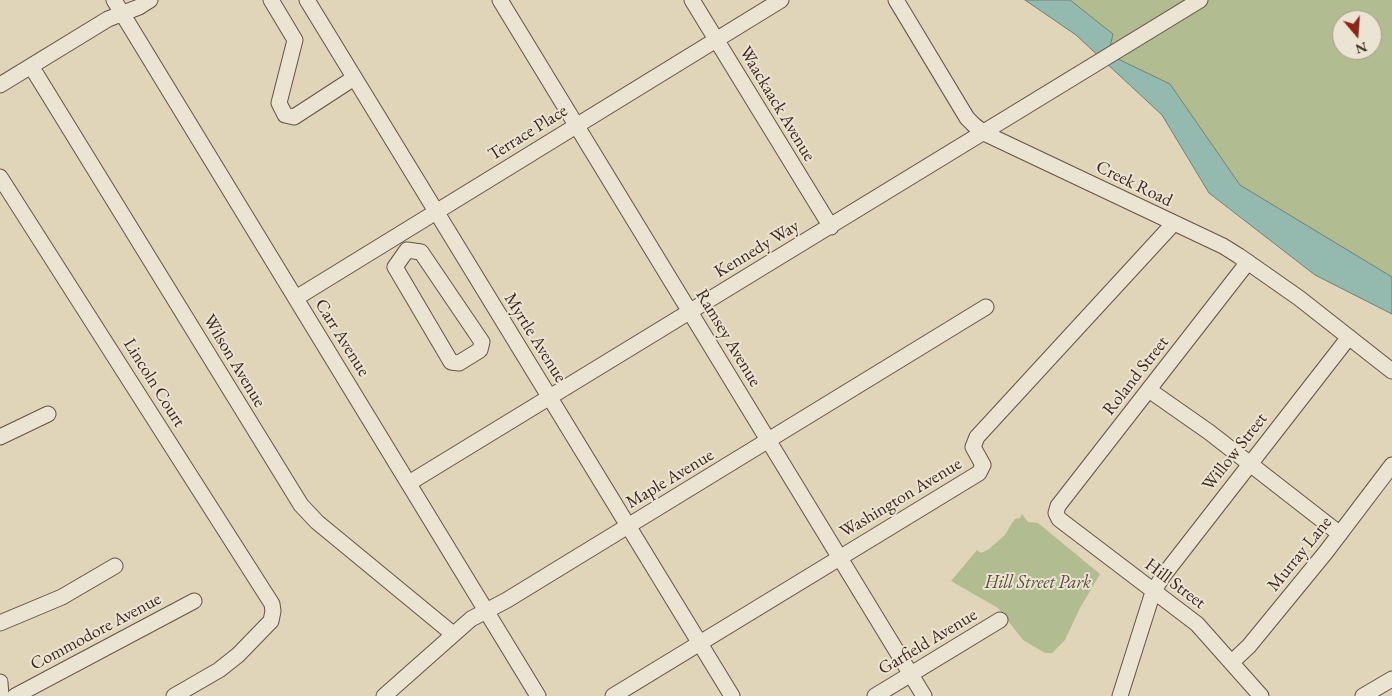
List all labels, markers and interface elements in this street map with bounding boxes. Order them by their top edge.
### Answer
north arrow [1332,10,1382,60]
text: N [1353,38,1370,59]
street label: Waackaack Avenue [734,43,820,165]
street label: Terrace Place [484,100,572,166]
street label: Creek Road [1092,156,1176,212]
street label: Kennedy Way [711,215,803,283]
street label: Ramsey Avenue [690,285,766,391]
street label: Myrtle Avenue [499,289,571,387]
street label: Carr Avenue [310,295,374,381]
street label: Wilson Avenue [198,311,270,411]
street label: Roland Street [1098,332,1174,420]
street label: Lincoln Court [118,335,190,431]
street label: Willow Street [1198,409,1272,495]
street label: Maple Avenue [622,444,718,514]
street label: Washington Avenue [836,453,966,543]
street label: Murray Lane [1263,512,1337,596]
street label: Hill Street [1140,554,1210,614]
park label: Hill Street Park [985,572,1091,594]
street label: Commodore Avenue [27,588,165,676]
street label: Garfield Avenue [875,604,981,680]

